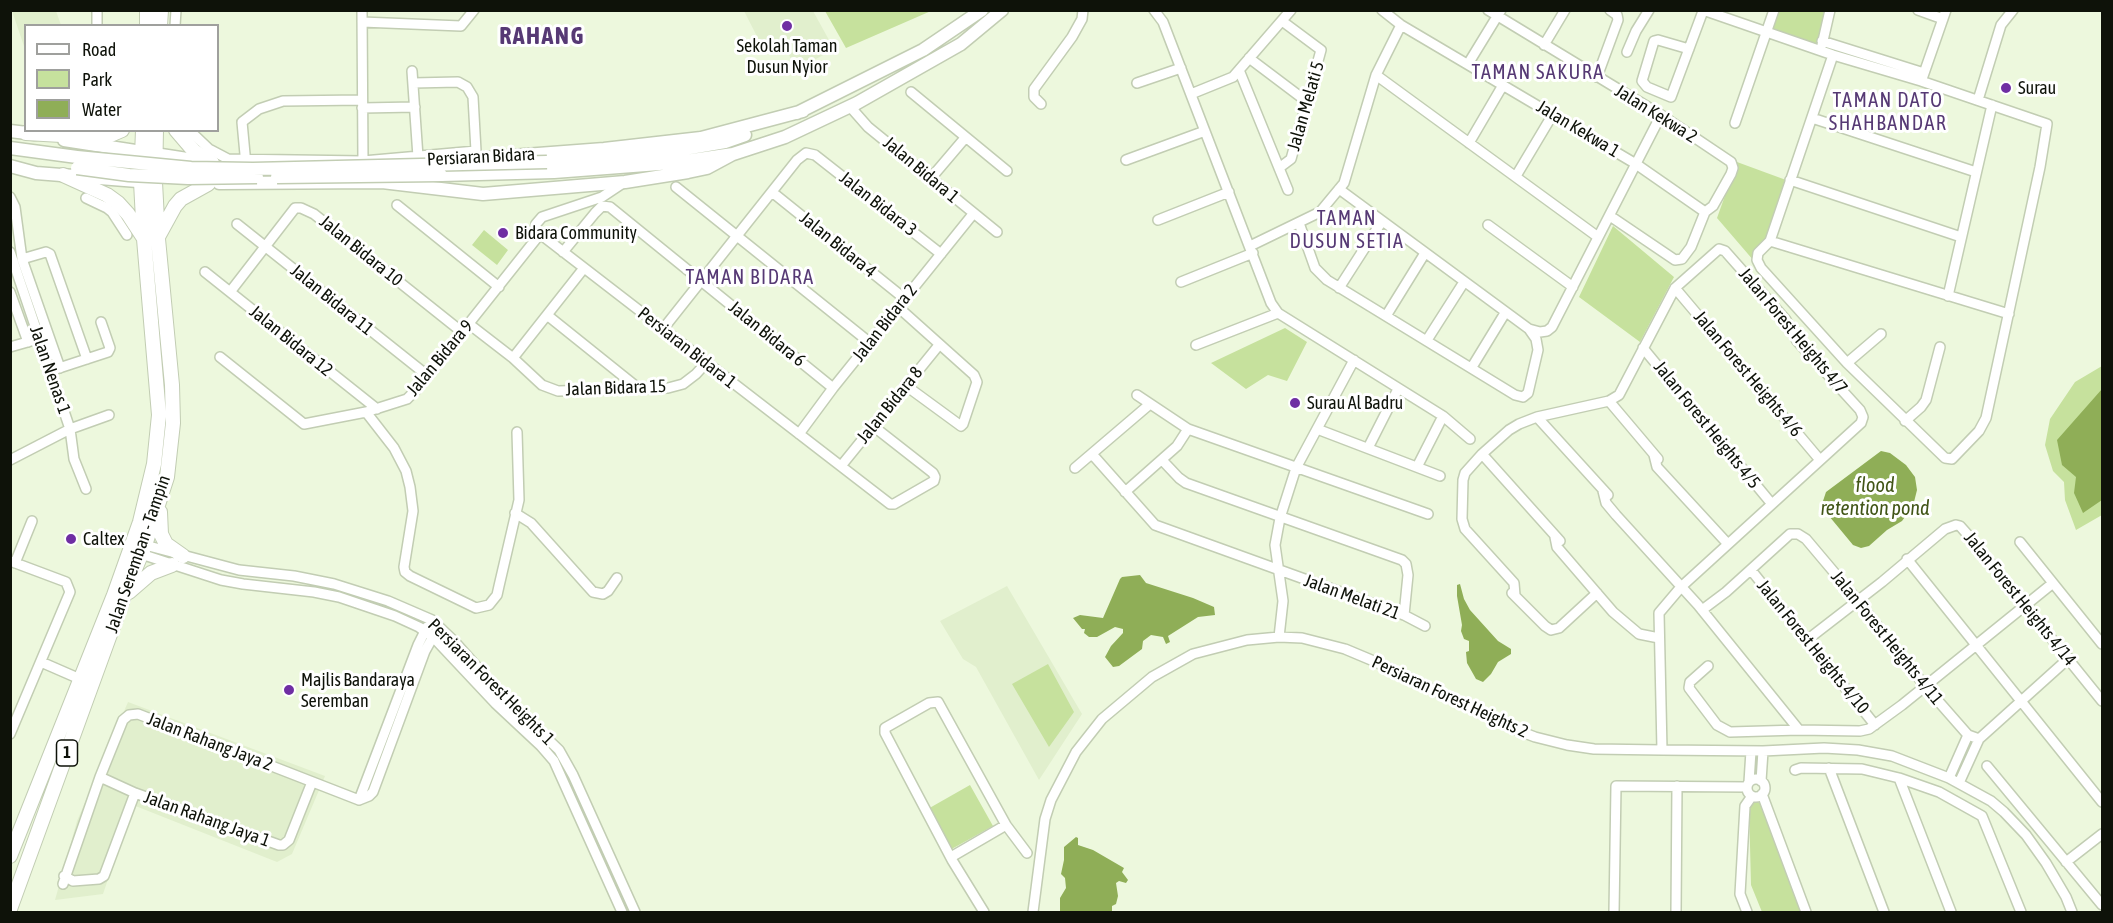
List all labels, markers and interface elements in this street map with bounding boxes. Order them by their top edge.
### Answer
marker: Sekolah Taman Dusun Nyior [780,19,794,33]
district label: RAHANG [499,22,585,50]
legend [24,24,219,132]
place label: Sekolah Taman Dusun Nyior [736,35,838,78]
text: Road [82,39,116,60]
street label: Jalan Melati 5 [1283,59,1329,153]
district label: TAMAN SAKURA [1471,61,1605,85]
text: Park [82,69,112,90]
place label: Surau [2018,77,2056,99]
street label: Jalan Kekwa 2 [1611,80,1701,148]
marker: Surau [1999,81,2013,95]
district label: TAMAN DATO SHAHBANDAR [1829,89,1947,136]
street label: Jalan Kekwa 1 [1533,96,1623,162]
text: Water [82,99,121,120]
street label: Jalan Bidara 1 [879,132,963,208]
street label: Persiaran Bidara [426,143,536,171]
street label: Jalan Bidara 3 [835,167,921,241]
district label: TAMAN DUSUN SETIA [1290,207,1404,254]
street label: Jalan Bidara 4 [795,208,881,282]
street label: Jalan Bidara 10 [315,211,407,291]
place label: Bidara Community [515,222,637,244]
marker: Bidara Community [496,226,510,240]
street label: Jalan Bidara 11 [286,260,378,340]
street label: Jalan Forest Heights 4/7 [1734,264,1852,398]
district label: TAMAN BIDARA [686,266,814,290]
street label: Jalan Bidara 2 [848,280,922,366]
street label: Jalan Bidara 6 [724,297,810,371]
street label: Jalan Bidara 12 [245,301,337,381]
street label: Persiaran Bidara 1 [633,303,741,393]
street label: Jalan Forest Heights 4/6 [1689,307,1807,441]
street label: Jalan Bidara 9 [402,316,478,400]
street label: Jalan Nenas 1 [25,323,75,417]
street label: Jalan Forest Heights 4/5 [1649,357,1765,493]
street label: Jalan Bidara 8 [853,362,927,448]
street label: Jalan Bidara 15 [565,375,667,401]
place label: Surau Al Badru [1307,392,1403,414]
marker: Surau Al Badru [1288,396,1302,410]
street label: Jalan Seremban - Tampin [101,472,175,636]
water label: flood retention pond [1821,474,1929,521]
place label: Caltex [83,528,125,550]
street label: Jalan Forest Heights 4/14 [1959,528,2081,670]
marker: Caltex [64,532,78,546]
street label: Jalan Forest Heights 4/11 [1826,567,1948,709]
street label: Jalan Melati 21 [1301,570,1403,624]
street label: Jalan Forest Heights 4/10 [1752,576,1874,718]
street label: Persiaran Forest Heights 1 [423,614,559,750]
street label: Persiaran Forest Heights 2 [1368,651,1532,743]
place label: Majlis Bandaraya Seremban [301,669,415,712]
marker: Majlis Bandaraya Seremban [282,683,296,697]
street label: Jalan Rahang Jaya 2 [144,708,276,776]
road number: 1 [56,740,78,766]
street label: Jalan Rahang Jaya 1 [141,786,273,852]

